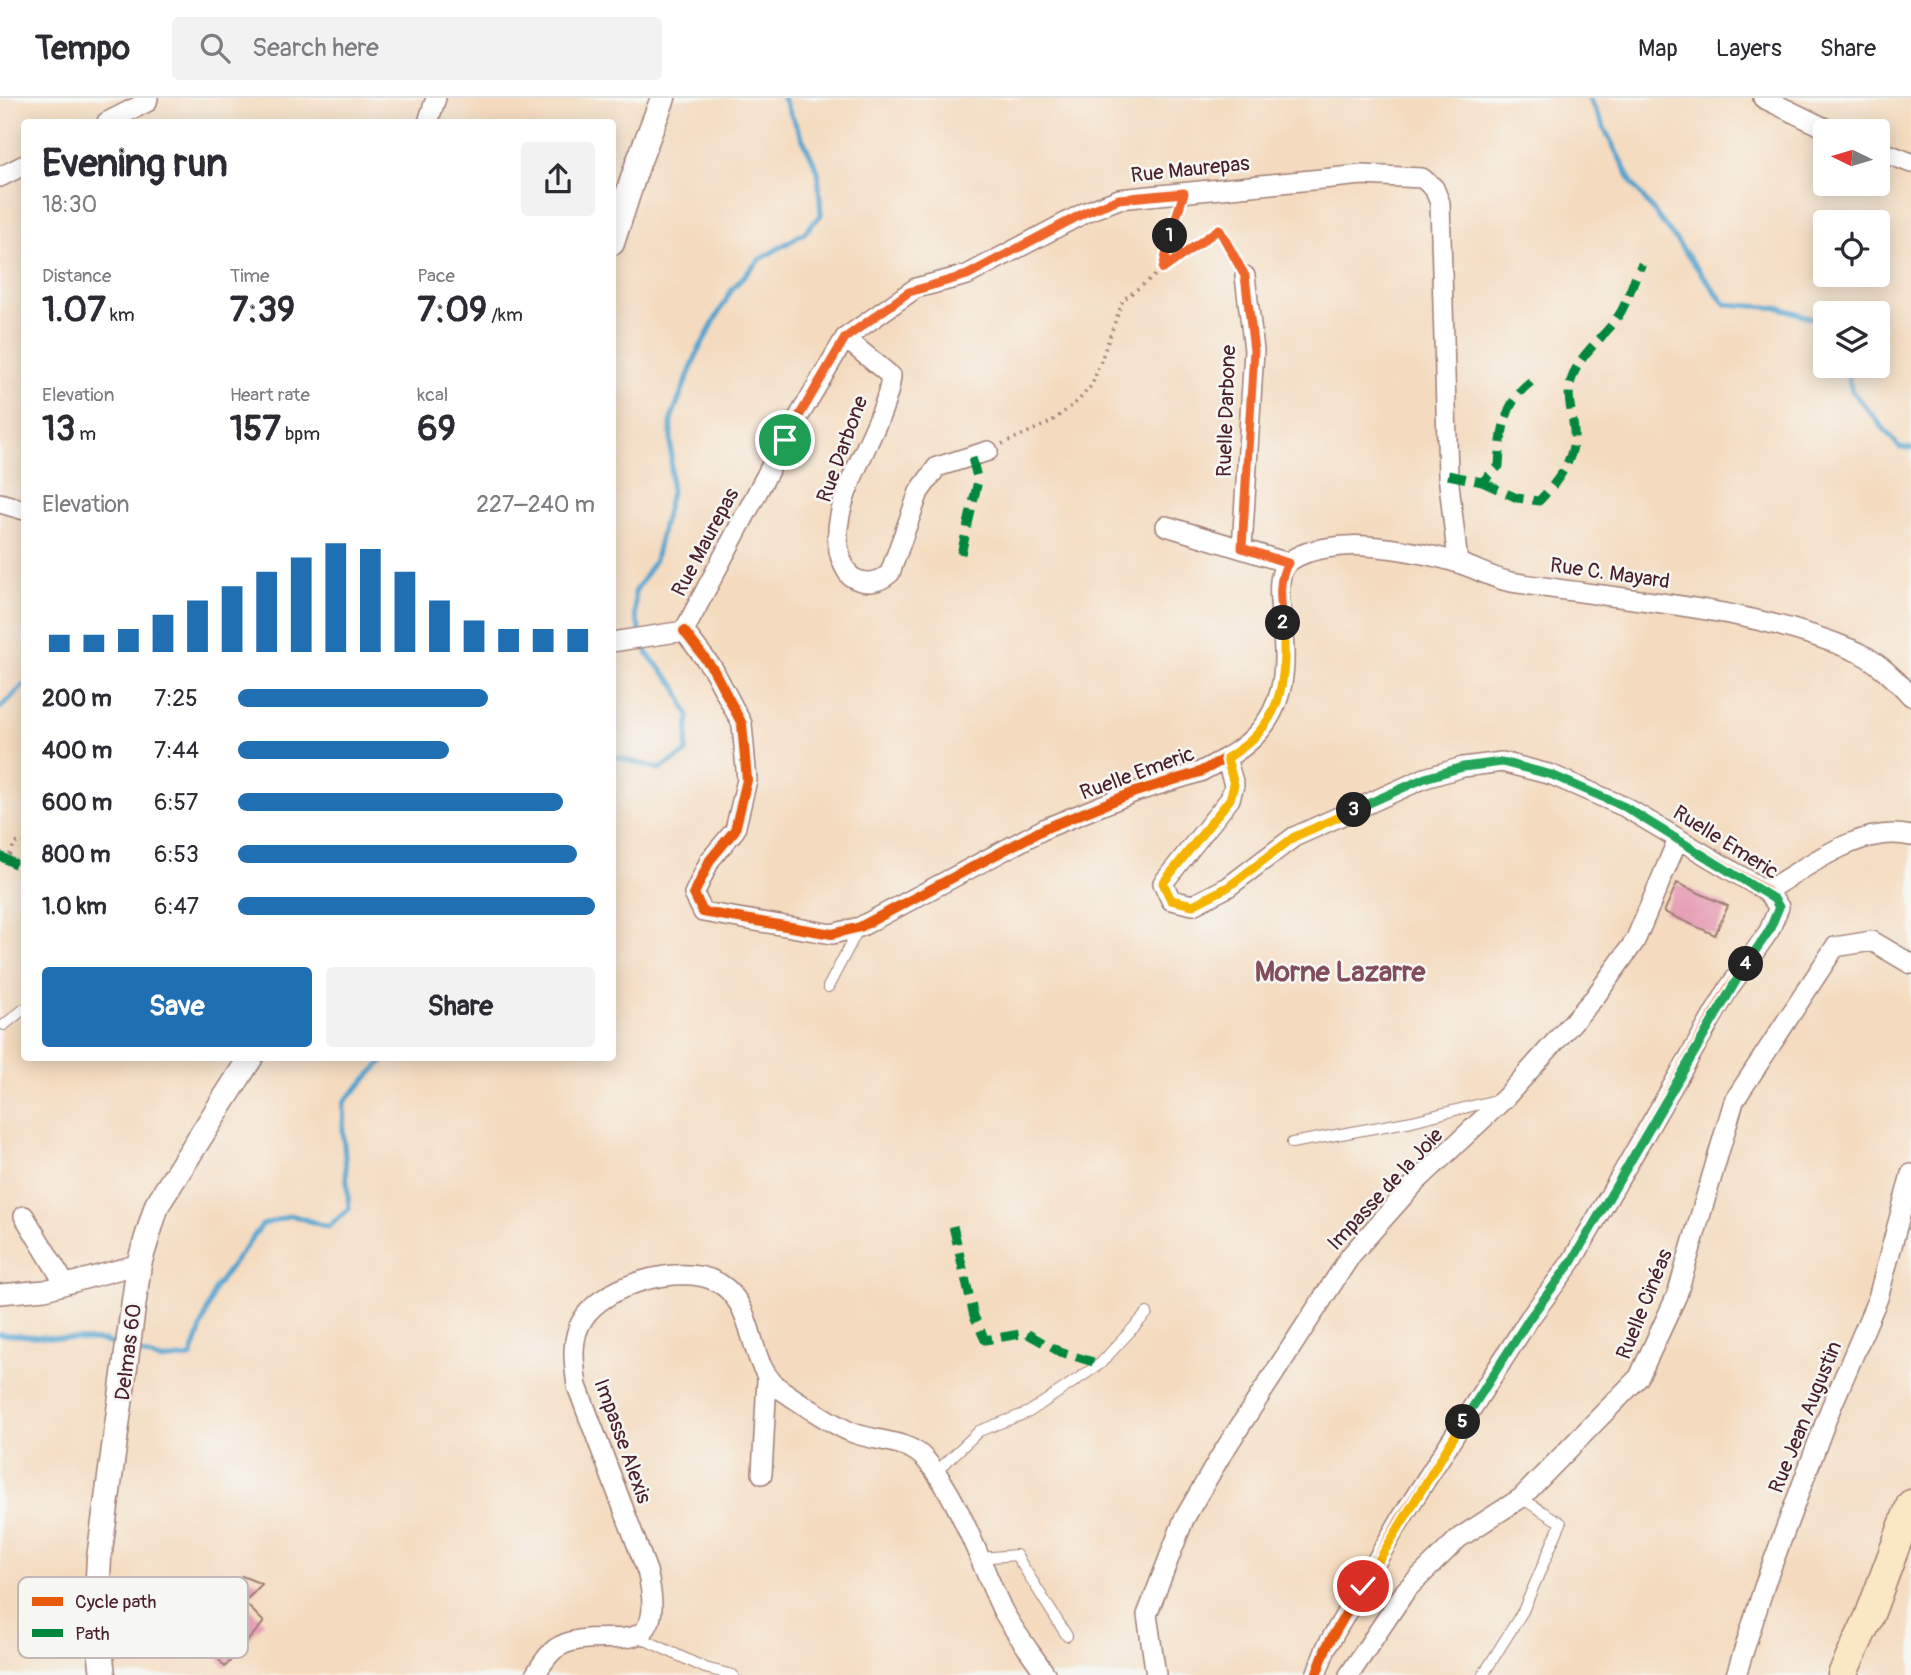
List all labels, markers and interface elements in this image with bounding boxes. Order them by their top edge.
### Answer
search box [172,17,662,80]
text: Tempo [35,28,130,69]
icon: search [196,29,234,67]
text: Search here [252,32,379,64]
text: Map [1638,34,1678,63]
text: Layers [1716,34,1782,63]
text: Share [1820,34,1876,63]
north arrow [1813,119,1890,196]
map controls [1813,119,1890,378]
text: Evening run [42,140,228,188]
button: share [521,142,595,216]
street label: Rue Maurepas [1129,150,1251,189]
text: 18:30 [42,190,97,219]
button: locate [1813,210,1890,287]
pin: 1 [1152,218,1188,254]
text: 1 [1166,223,1173,247]
text: Distance [42,264,111,288]
text: Time [230,264,269,288]
text: Pace [417,264,455,288]
text: 1.07 [42,288,106,332]
text: 7:39 [230,288,295,332]
text: 7:09 [417,288,487,332]
button: layers [1813,301,1890,378]
text: km [106,303,135,327]
text: /km [487,303,523,327]
street label: Ruelle Darbone [1211,344,1242,477]
text: Elevation [42,383,114,407]
text: Heart rate [230,383,310,407]
text: kcal [417,383,448,407]
street label: Rue Darbone [811,391,874,506]
text: 13 [42,407,75,451]
text: 157 [230,407,281,451]
text: 69 [417,407,456,451]
pin [755,410,815,470]
icon: arrive [766,421,804,459]
text: m [75,422,96,446]
text: bpm [281,422,320,446]
street label: Rue Maurepas [666,483,746,601]
text: Elevation [42,490,130,519]
text: 227–240 m [476,490,595,519]
street label: Rue C. Mayard [1548,552,1672,595]
pin: 2 [1266,606,1300,640]
text: 2 [1277,610,1288,634]
text: 200 m [42,684,112,713]
text: 7:25 [154,684,198,713]
text: 400 m [42,736,112,765]
text: 7:44 [154,736,199,765]
street label: Ruelle Emeric [1076,740,1198,807]
text: 600 m [42,788,112,817]
text: 6:57 [154,788,198,817]
pin: 3 [1336,792,1372,828]
text: 3 [1348,797,1359,821]
street label: Ruelle Emeric [1668,799,1784,886]
text: 800 m [42,840,110,869]
text: 6:53 [154,840,199,869]
text: 1.0 km [42,892,107,921]
text: 6:47 [154,892,199,921]
pin: 4 [1728,946,1764,982]
text: 4 [1740,951,1751,975]
district label: Morne Lazarre [1255,955,1426,990]
button: Save [42,967,312,1047]
button: Share [326,967,595,1047]
street label: Impasse de la Joie [1322,1122,1450,1256]
street label: Ruelle Cinéas [1610,1244,1679,1363]
street label: Delmas 60 [109,1302,148,1402]
street label: Rue Jean Augustin [1763,1337,1848,1497]
street label: Impasse Alexis [588,1375,658,1508]
pin: 5 [1446,1404,1480,1440]
text: 5 [1457,1409,1468,1433]
pin [1333,1556,1393,1616]
icon: check [1344,1567,1382,1605]
legend [18,1577,248,1658]
text: Cycle path [75,1590,156,1614]
text: Path [75,1622,110,1646]

